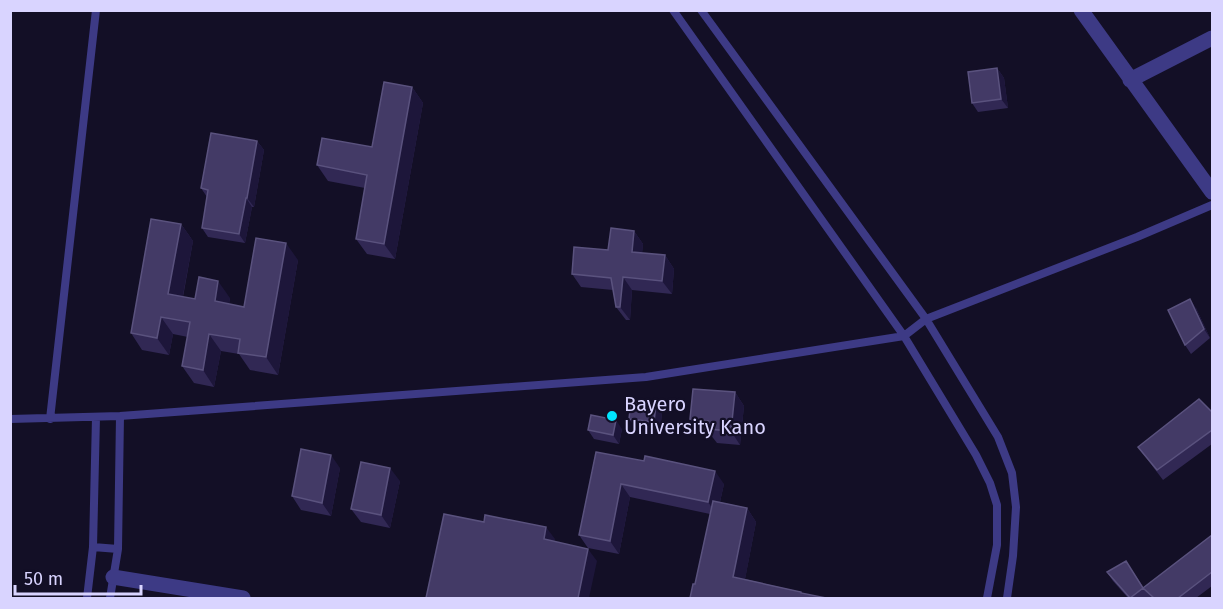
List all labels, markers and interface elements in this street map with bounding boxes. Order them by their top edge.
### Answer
place label: Bayero University Kano [624,392,766,439]
marker: Bayero University Kano [605,409,619,423]
scale bar [15,558,141,596]
text: 50 m [24,568,63,590]

